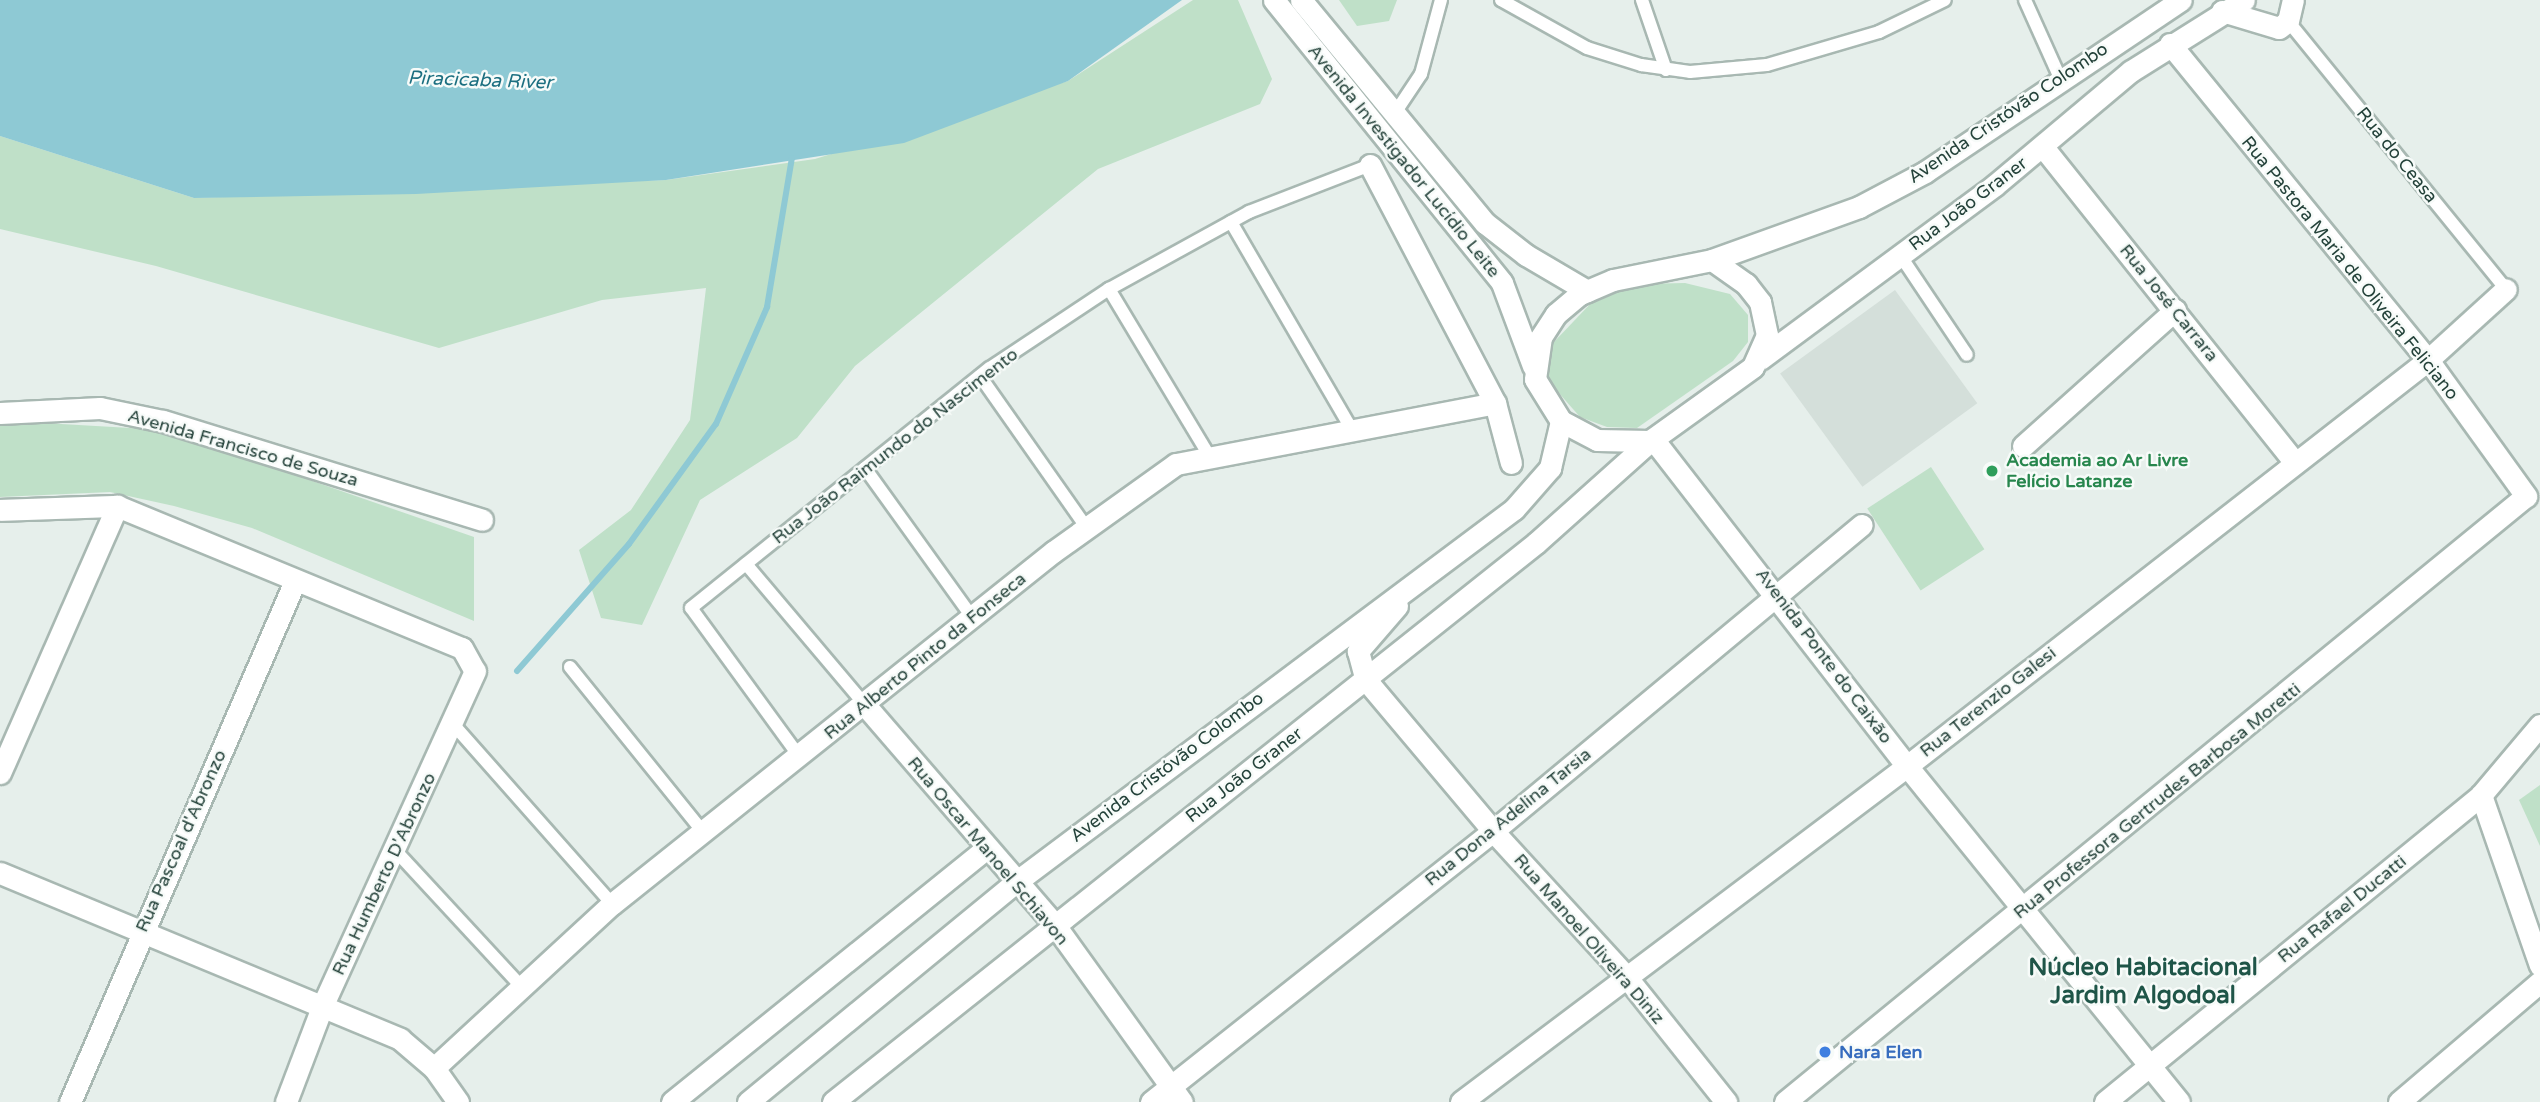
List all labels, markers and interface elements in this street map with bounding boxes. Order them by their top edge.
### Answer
street label: Avenida Cristóvão Colombo [1904,38,2112,188]
street label: Avenida Investigador Lucídio Leite [1303,40,1505,282]
water label: Piracicaba River [407,67,553,95]
street label: Rua do Ceasa [2352,103,2442,207]
street label: Rua Pastora Maria de Oliveira Feliciano [2237,132,2463,404]
street label: Rua João Graner [1905,153,2031,255]
street label: Rua José Carrara [2115,240,2223,366]
street label: Rua João Raimundo do Nascimento [768,343,1022,549]
street label: Avenida Francisco de Souza [125,405,361,491]
place label: Academia ao Ar Livre Felício Latanze [2006,450,2188,492]
marker: Academia ao Ar Livre Felício Latanze [1984,463,2000,479]
street label: Avenida Ponte do Caixão [1751,564,1897,748]
street label: Rua Alberto Pinto da Fonseca [820,568,1030,744]
street label: Rua Terenzio Galesi [1916,642,2060,762]
street label: Rua Professora Gertrudes Barbosa Moretti [2009,678,2305,924]
street label: Avenida Cristóvão Colombo [1066,687,1268,847]
street label: Rua João Graner [1181,723,1307,827]
street label: Rua Dona Adelina Tarsia [1420,743,1596,891]
street label: Rua Pascoal d'Abronzo [131,747,231,935]
street label: Rua Oscar Manoel Schiavon [903,752,1073,950]
street label: Rua Humberto D'Abronzo [328,769,440,979]
street label: Rua Manoel Oliveira Diniz [1509,849,1669,1029]
street label: Rua Rafael Ducatti [2273,850,2411,968]
district label: Núcleo Habitacional Jardim Algodoal [2028,954,2258,1010]
place label: Nara Elen [1839,1041,1922,1063]
marker: Nara Elen [1817,1044,1833,1060]

